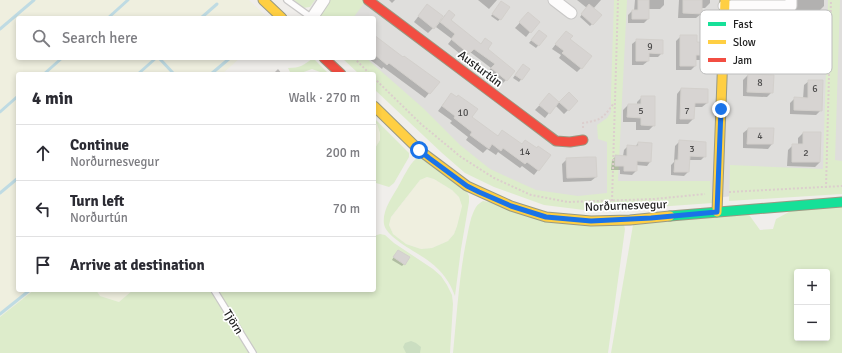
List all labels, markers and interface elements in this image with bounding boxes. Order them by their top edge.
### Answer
legend [700,10,832,74]
search box [16,16,376,60]
text: Fast [733,18,753,31]
icon: search [30,27,52,49]
text: Search here [62,29,138,47]
text: Slow [733,36,756,49]
house number: 9 [647,41,653,53]
street label: Austurtún [455,47,505,91]
text: Jam [733,54,752,67]
house number: 8 [757,77,763,89]
house number: 6 [812,83,818,95]
text: 4 min [32,88,73,109]
text: Walk · 270 m [289,90,360,106]
route end [712,100,730,118]
house number: 5 [638,105,644,117]
house number: 7 [684,105,690,117]
house number: 10 [458,107,468,119]
house number: 4 [757,130,763,142]
text: Continue [70,136,129,154]
route start [410,141,428,159]
icon: ahead [32,142,54,164]
house number: 3 [689,143,695,155]
text: 200 m [326,145,360,161]
house number: 14 [520,146,531,158]
house number: 2 [803,147,809,159]
text: Norðurnesvegur [70,154,159,170]
text: Turn left [70,192,124,210]
street label: Norðurnesvegur [585,197,668,215]
icon: left [32,198,54,220]
text: 70 m [333,201,360,217]
text: Norðurtún [70,210,128,226]
icon: arrive [32,254,54,276]
text: Arrive at destination [70,256,205,274]
map controls [794,269,830,341]
button: + [794,269,830,305]
button: − [794,305,830,341]
street label: Tjörn [220,307,246,337]

